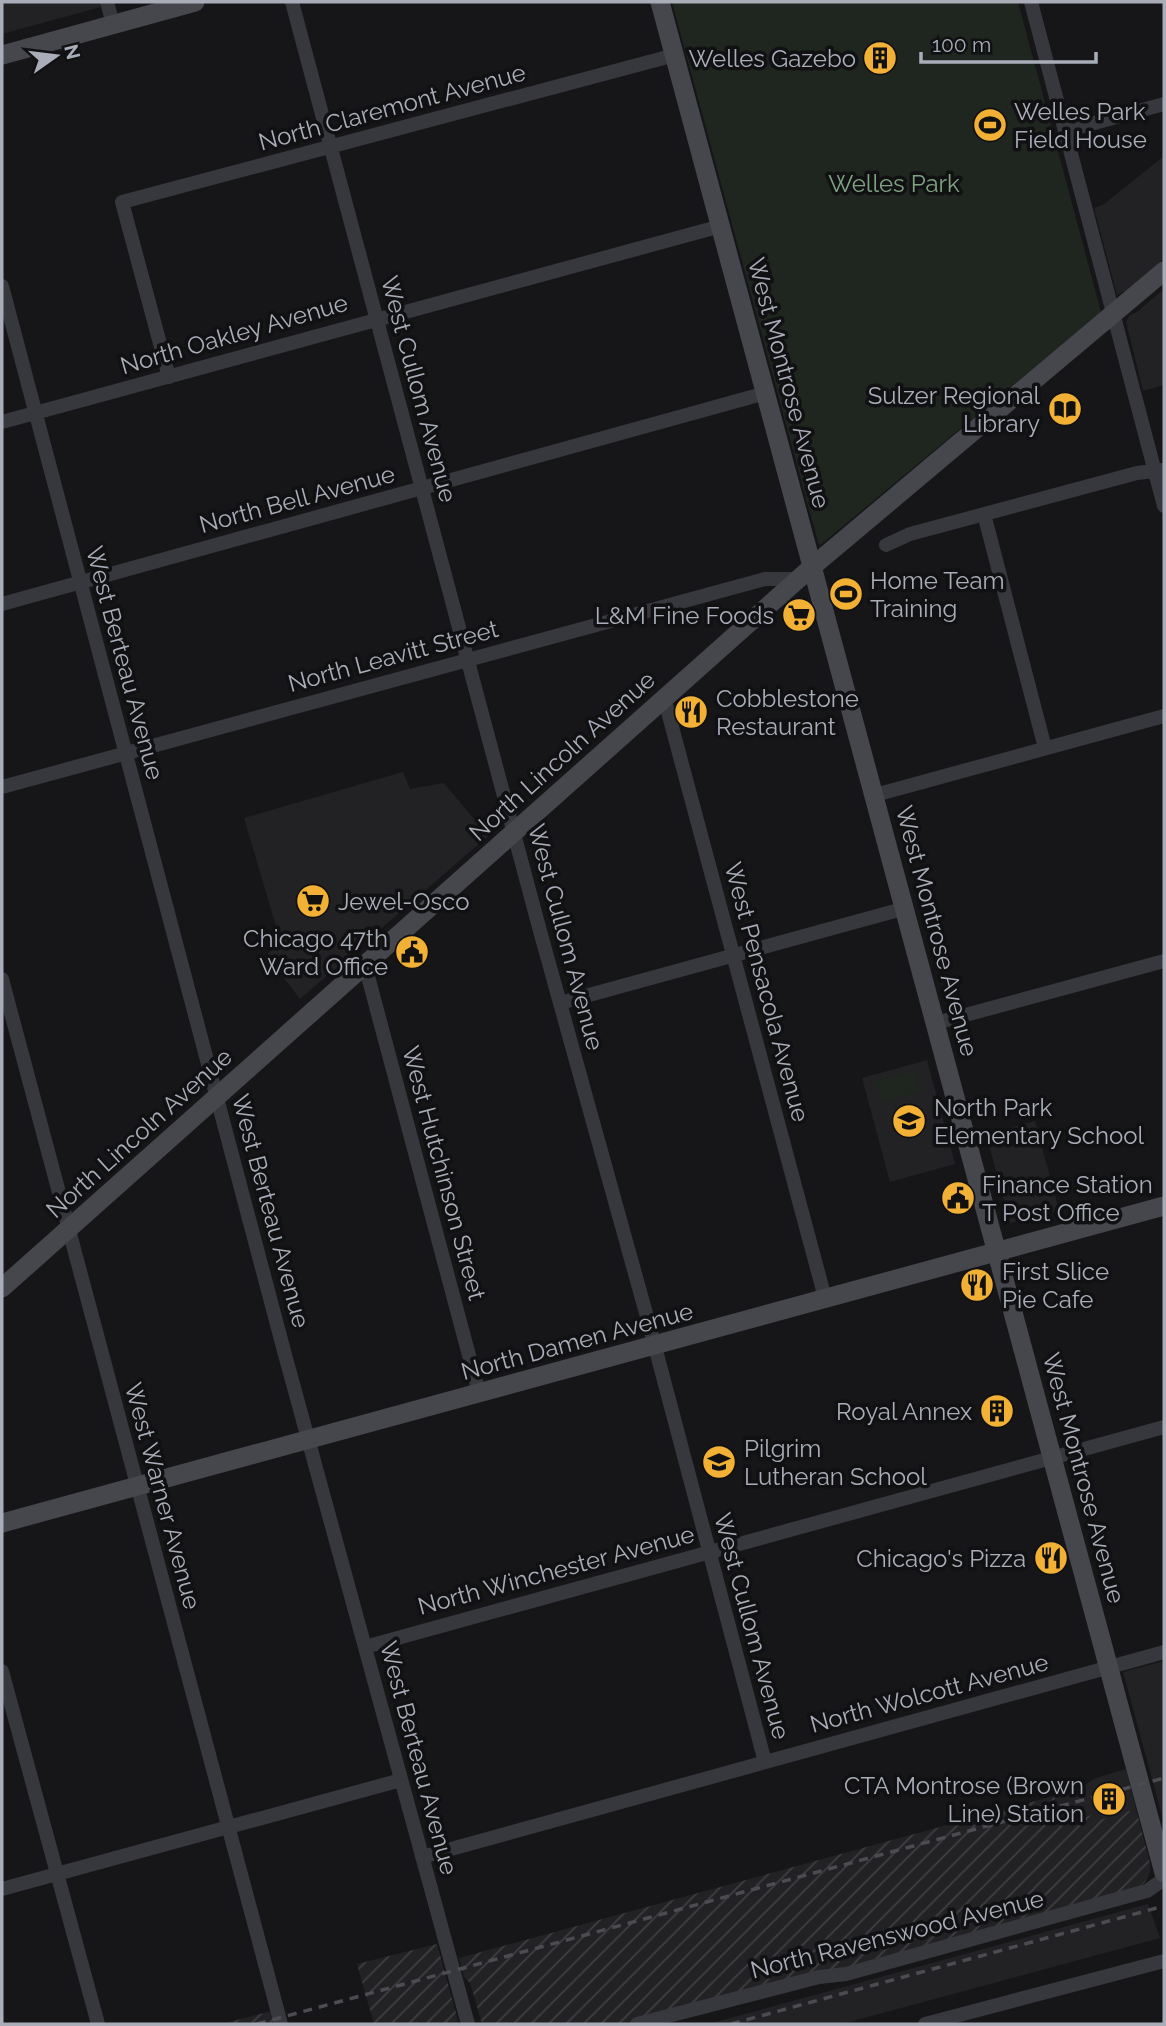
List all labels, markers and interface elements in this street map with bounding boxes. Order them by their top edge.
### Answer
north arrow [21,21,91,91]
scale bar [921,21,1096,65]
text: 100 m [932,32,991,57]
building icon: Welles Gazebo [861,39,899,77]
text: N [60,42,85,62]
place label: Welles Gazebo [689,44,856,73]
street label: North Claremont Avenue [255,57,529,157]
place label: Welles Park Field House [1014,97,1147,154]
sports icon: Welles Park Field House [971,106,1009,144]
park label: Welles Park [828,169,960,198]
street label: West Montrose Avenue [742,255,836,511]
street label: West Cullom Avenue [375,273,463,505]
street label: North Oakley Avenue [117,288,351,380]
place label: Sulzer Regional Library [868,381,1040,438]
library icon: Sulzer Regional Library [1046,390,1084,428]
street label: North Bell Avenue [196,459,398,539]
street label: West Berteau Avenue [80,543,170,783]
place label: Home Team Training [870,566,1005,623]
sports icon: Home Team Training [827,575,865,613]
supermarket icon: L&M Fine Foods [780,596,818,634]
place label: L&M Fine Foods [595,601,774,630]
street label: North Leavitt Street [285,614,501,698]
street label: North Lincoln Avenue [463,665,661,847]
place label: Cobblestone Restaurant [716,684,859,741]
restaurant icon: Cobblestone Restaurant [672,693,710,731]
street label: West Montrose Avenue [890,803,984,1059]
street label: West Cullom Avenue [522,821,610,1053]
street label: West Pensacola Avenue [718,859,816,1125]
supermarket icon: Jewel-Osco [294,882,332,920]
place label: Jewel-Osco [338,887,469,916]
place label: Chicago 47th Ward Office [243,924,388,981]
public building icon: Chicago 47th Ward Office [393,933,431,971]
street label: North Lincoln Avenue [40,1042,238,1224]
street label: West Hutchinson Street [396,1043,492,1303]
street label: West Berteau Avenue [226,1091,316,1331]
place label: North Park Elementary School [934,1093,1145,1150]
school or university icon: North Park Elementary School [890,1102,928,1140]
place label: Finance Station T Post Office [982,1170,1153,1227]
public building icon: Finance Station T Post Office [939,1179,977,1217]
place label: First Slice Pie Cafe [1002,1257,1109,1314]
restaurant icon: First Slice Pie Cafe [958,1266,996,1304]
street label: North Damen Avenue [458,1296,696,1386]
street label: West Montrose Avenue [1037,1350,1131,1606]
street label: West Warner Avenue [119,1380,207,1612]
building icon: Royal Annex [978,1392,1016,1430]
place label: Royal Annex [836,1397,972,1426]
place label: Pilgrim Lutheran School [744,1434,927,1491]
school or university icon: Pilgrim Lutheran School [700,1443,738,1481]
street label: West Cullom Avenue [708,1510,796,1742]
street label: North Winchester Avenue [415,1519,697,1621]
restaurant icon: Chicago's Pizza [1032,1539,1070,1577]
place label: Chicago's Pizza [856,1544,1026,1573]
street label: West Berteau Avenue [374,1638,464,1878]
street label: North Wolcott Avenue [807,1647,1051,1739]
place label: CTA Montrose (Brown Line) Station [844,1771,1084,1828]
building icon: CTA Montrose (Brown Line) Station [1090,1780,1128,1818]
street label: North Ravenswood Avenue [747,1883,1047,1985]

